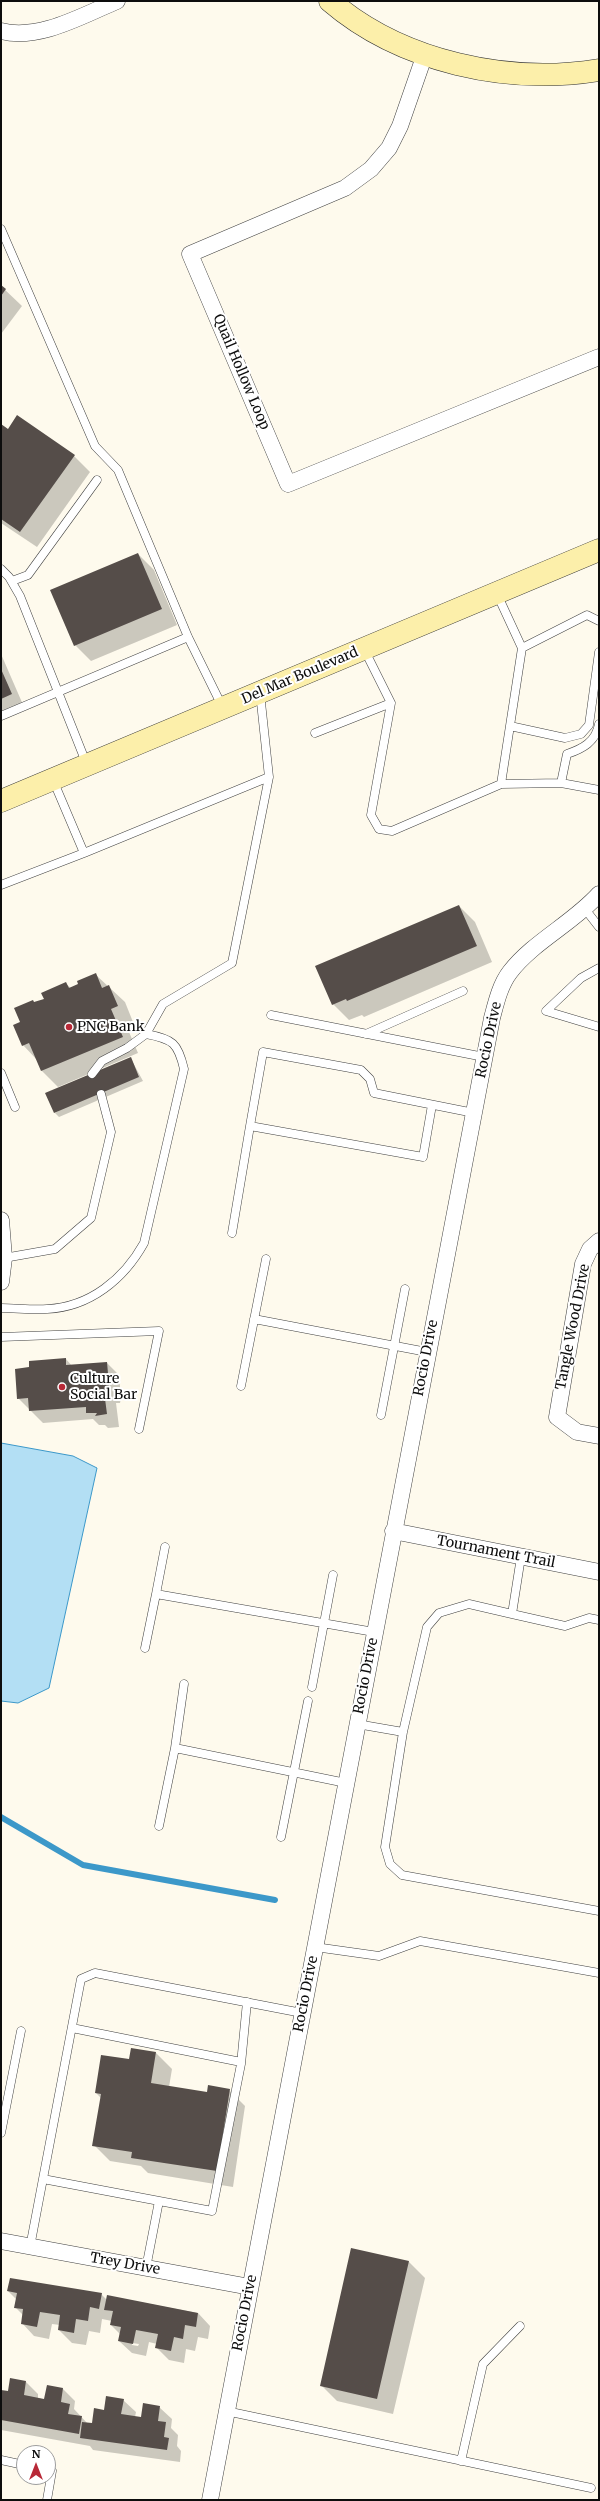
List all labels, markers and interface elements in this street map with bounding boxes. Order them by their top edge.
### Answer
street label: Quail Hollow Loop [209,312,273,432]
street label: Del Mar Boulevard [239,644,361,708]
street label: Rocio Drive [473,1000,505,1080]
place label: PNC Bank [77,1019,145,1035]
marker: PNC Bank [64,1022,74,1032]
street label: Tangle Wood Drive [553,1263,593,1391]
street label: Rocio Drive [410,1318,442,1398]
place label: Culture Social Bar [70,1371,137,1404]
marker: Culture Social Bar [57,1382,67,1392]
street label: Tournament Trail [435,1532,557,1572]
street label: Rocio Drive [350,1636,382,1716]
street label: Rocio Drive [290,1954,322,2034]
street label: Trey Drive [89,2250,161,2278]
street label: Rocio Drive [229,2273,261,2353]
north arrow [16,2445,56,2485]
text: N [32,2447,40,2461]

